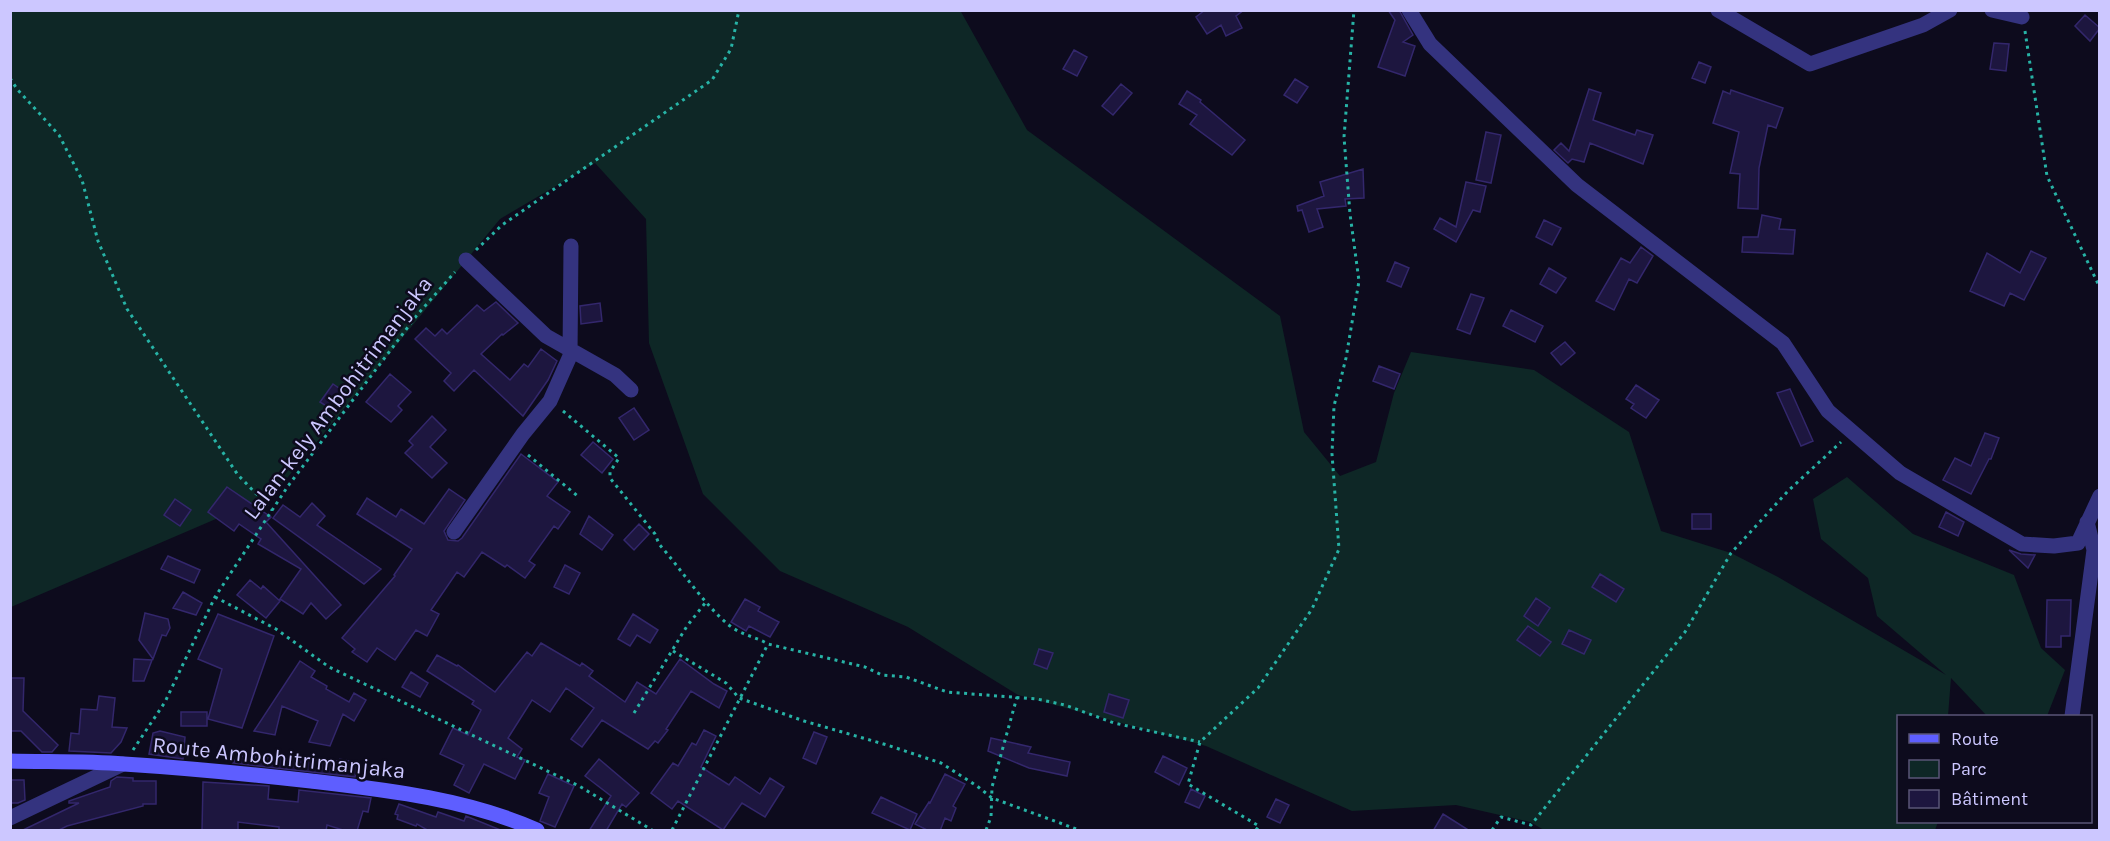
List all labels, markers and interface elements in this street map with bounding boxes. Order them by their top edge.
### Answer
street label: Lalan-kely Ambohitrimanjaka [238,271,438,525]
legend [1897,715,2092,823]
text: Route [1951,728,1999,750]
street label: Route Ambohitrimanjaka [151,732,407,784]
text: Parc [1951,758,1987,780]
text: Bâtiment [1951,788,2028,810]

